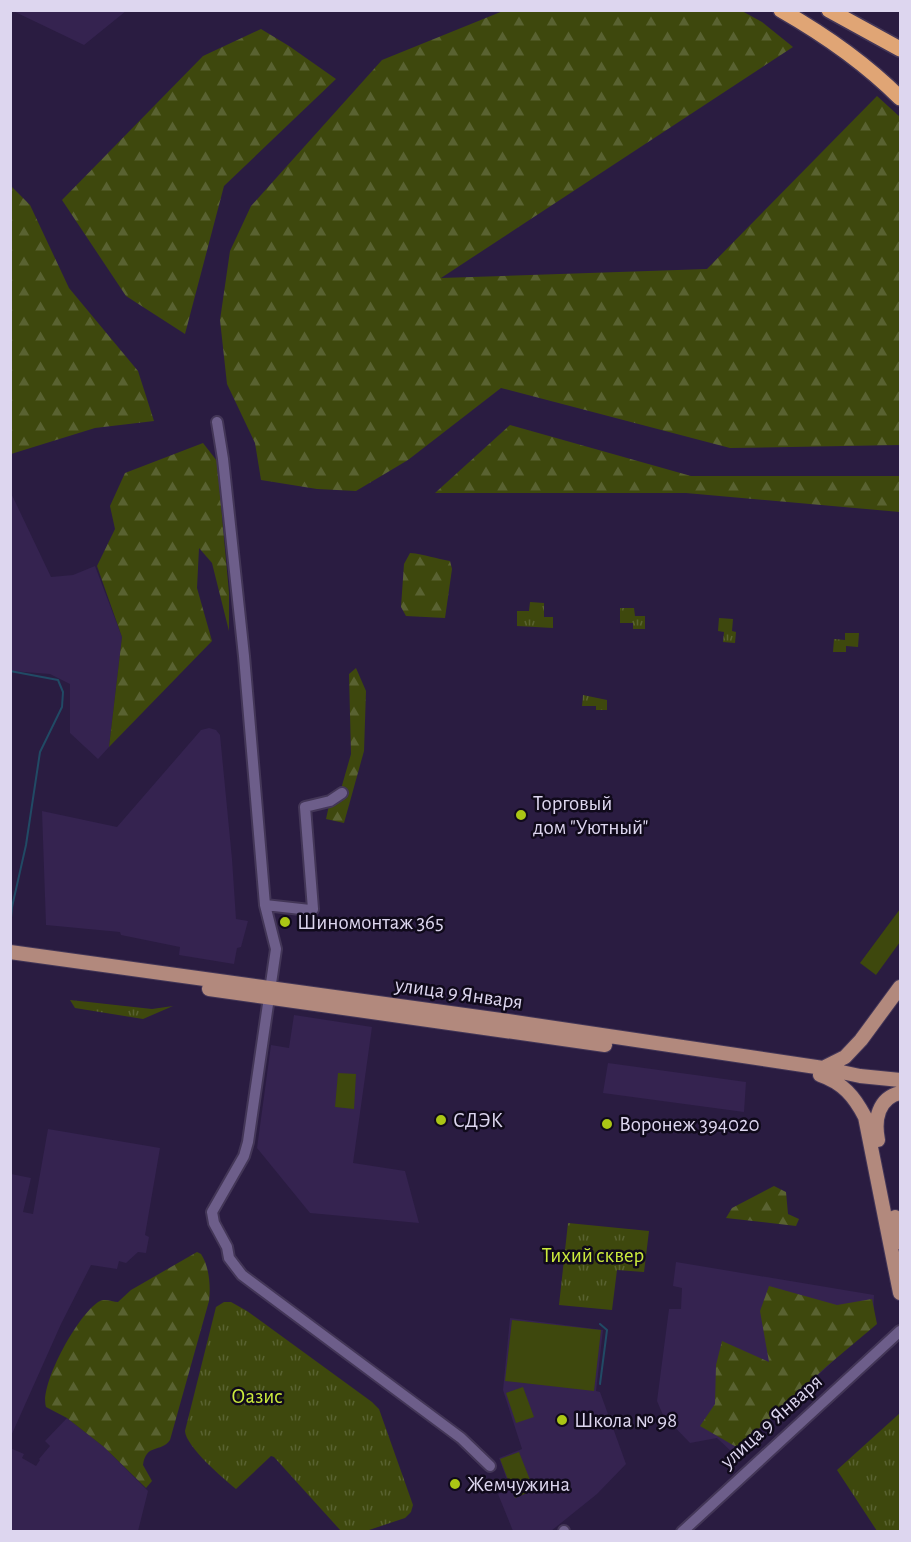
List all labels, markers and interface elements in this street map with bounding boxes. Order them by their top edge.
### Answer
place label: Торговый дом "Уютный" [533,793,648,838]
marker: Торговый дом "Уютный" [514,808,528,822]
place label: Шиномонтаж 365 [297,912,444,933]
marker: Шиномонтаж 365 [278,915,292,929]
street label: улица 9 Января [393,974,524,1013]
place label: СДЭК [453,1110,503,1131]
marker: СДЭК [434,1113,448,1127]
place label: Воронеж 394020 [619,1114,760,1135]
marker: Воронеж 394020 [600,1117,614,1131]
park label: Тихий сквер [542,1245,644,1266]
street label: улица 9 Января [716,1370,826,1473]
park label: Оазис [231,1386,283,1407]
place label: Школа № 98 [574,1410,677,1431]
marker: Школа № 98 [555,1413,569,1427]
place label: Жемчужина [467,1474,571,1495]
marker: Жемчужина [448,1477,462,1491]

